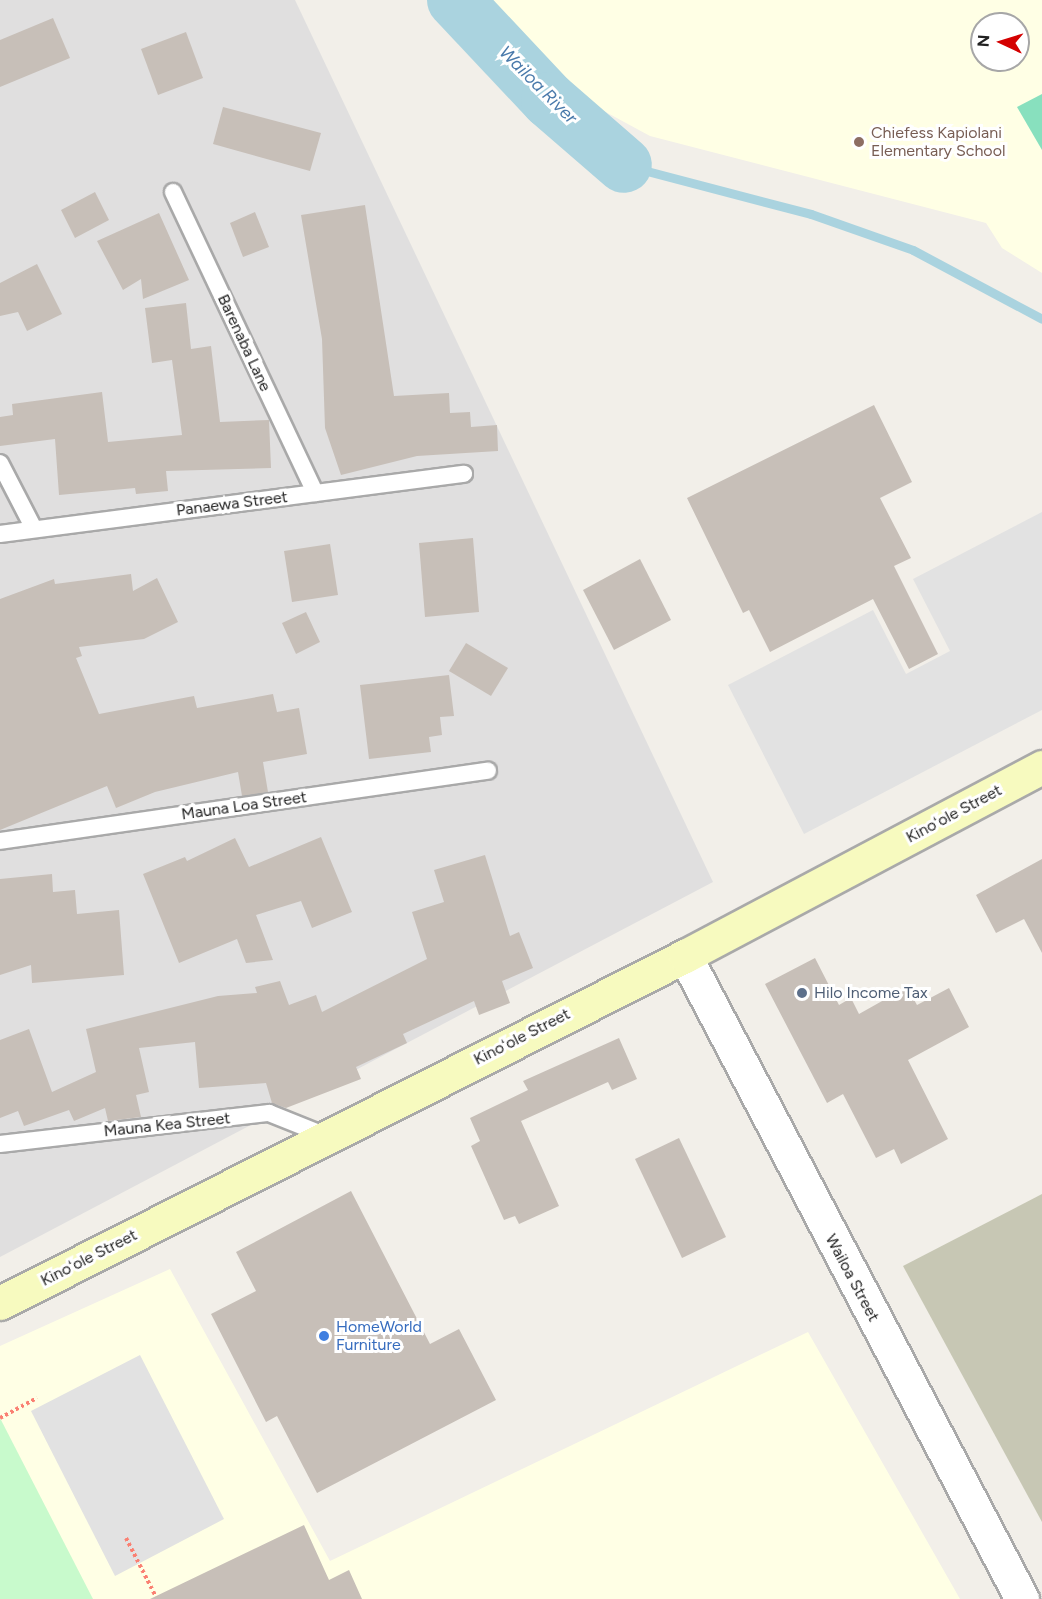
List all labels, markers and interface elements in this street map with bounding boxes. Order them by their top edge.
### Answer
north arrow [970,12,1030,72]
text: N [974,34,993,48]
water label: Wailoa River [495,42,581,128]
place label: Chiefess Kapiolani Elementary School [871,123,1005,161]
marker: Chiefess Kapiolani Elementary School [852,135,866,149]
street label: Barenaba Lane [213,291,275,395]
street label: Panaewa Street [175,488,289,520]
street label: Kinoʻole Street [903,781,1005,847]
street label: Mauna Loa Street [180,788,308,824]
place label: Hilo Income Tax [814,983,928,1003]
marker: Hilo Income Tax [795,986,809,1000]
street label: Kinoʻole Street [471,1004,573,1070]
street label: Mauna Kea Street [103,1109,231,1141]
street label: Kinoʻole Street [38,1225,140,1291]
street label: Wailoa Street [821,1231,883,1325]
place label: HomeWorld Furniture [336,1317,422,1355]
marker: HomeWorld Furniture [317,1329,331,1343]

